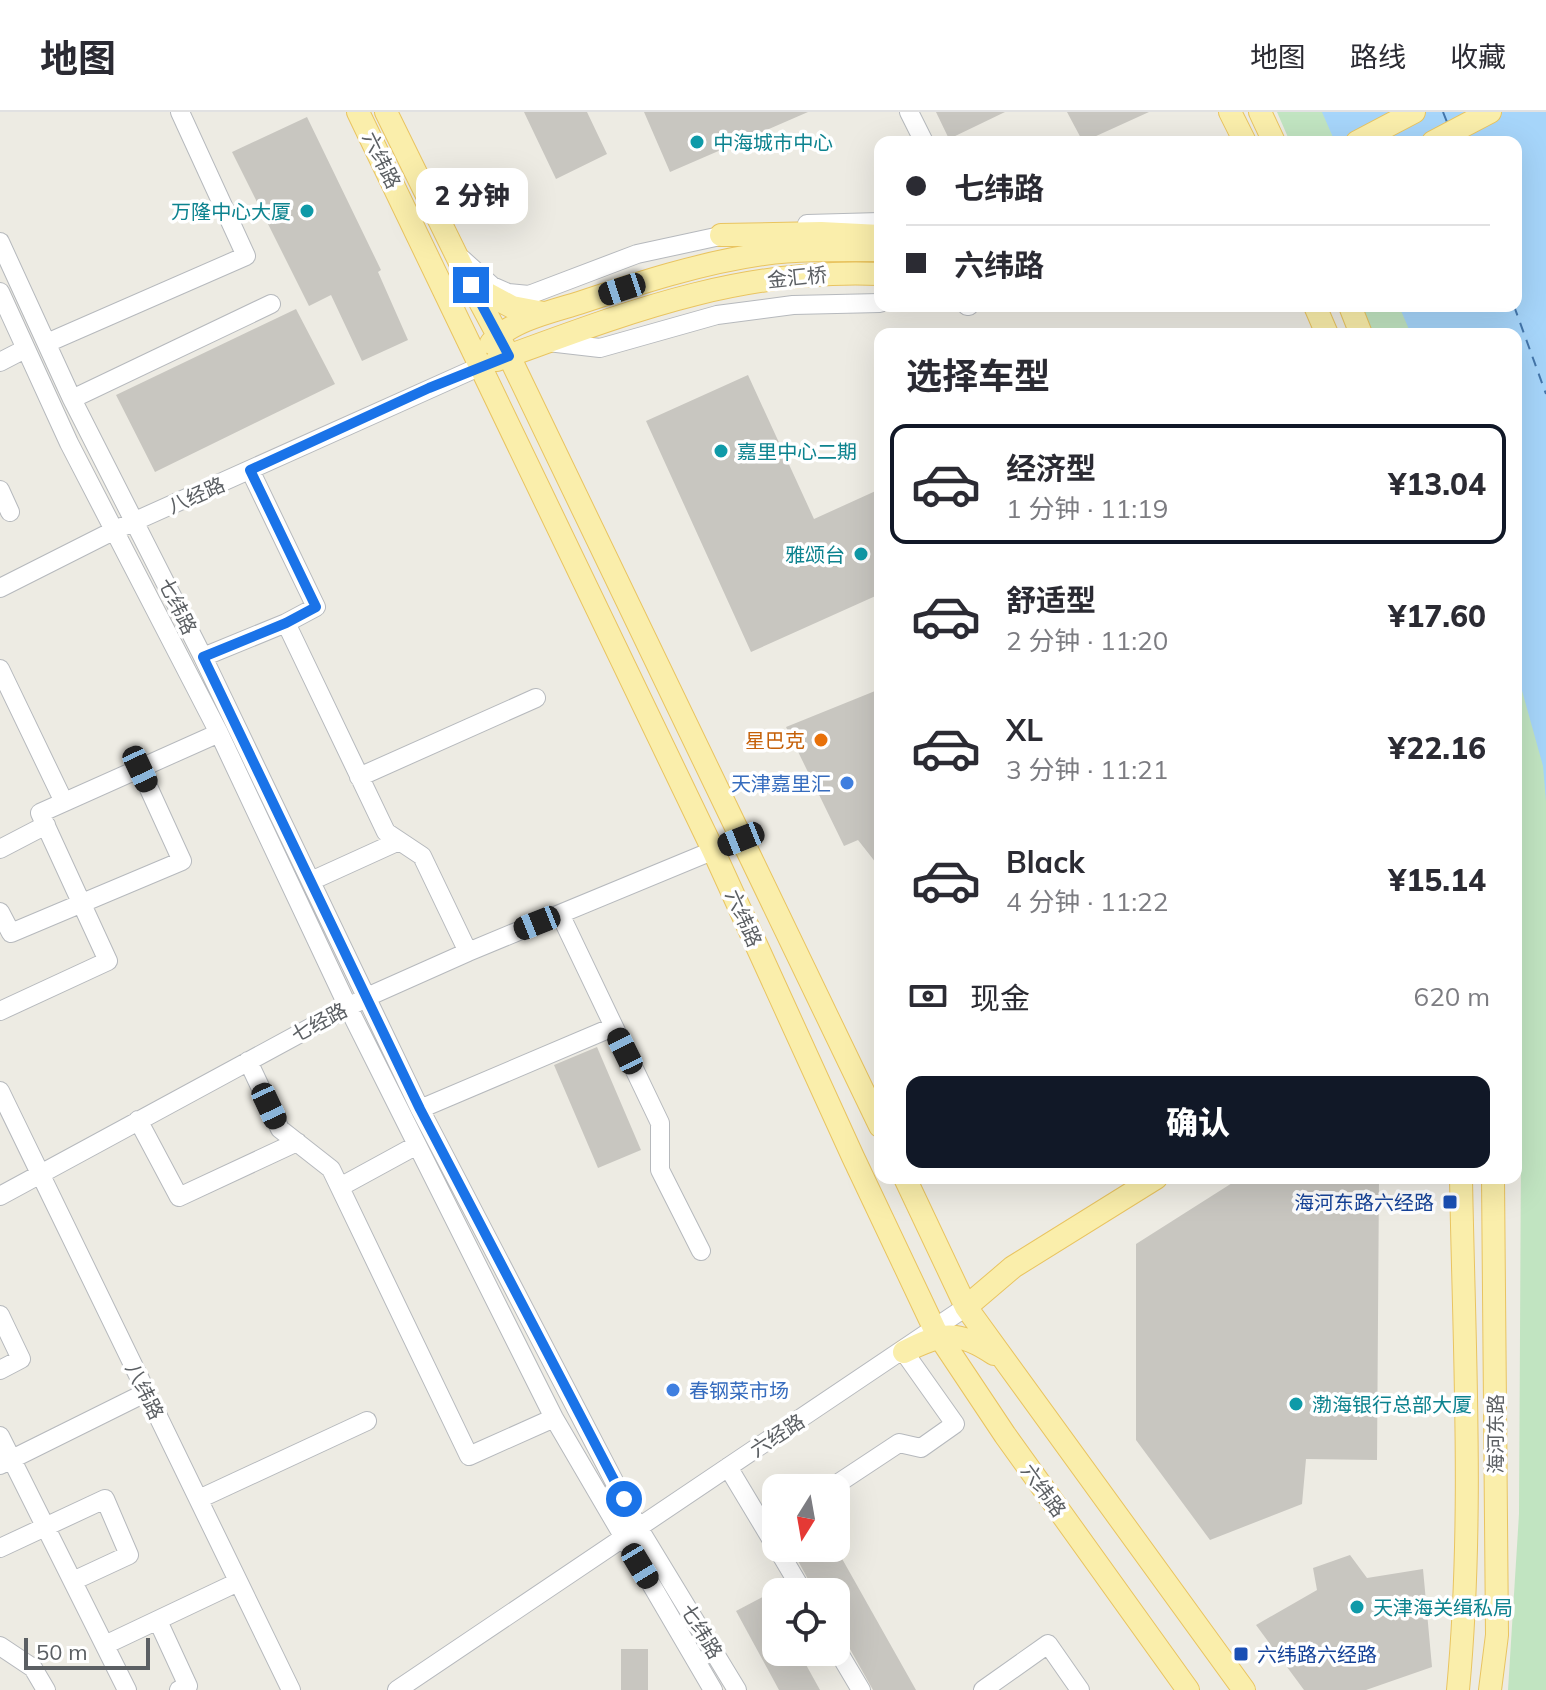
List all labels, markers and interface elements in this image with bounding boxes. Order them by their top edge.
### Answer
text: 地图 [40,34,116,82]
text: 地图 [1250,39,1306,74]
text: 路线 [1350,39,1406,74]
text: 收藏 [1450,39,1506,74]
street label: 六纬路 [358,128,406,192]
place label: 中海城市中心 [713,130,833,155]
marker: 中海城市中心 [688,133,706,151]
callout: 2 分钟 [415,169,527,225]
text: 七纬路 [954,169,1044,207]
text: 2 分钟 [435,179,509,212]
place label: 万隆中心大厦 [171,199,291,224]
marker: 万隆中心大厦 [298,202,316,220]
text: 六纬路 [954,246,1044,284]
street label: 金汇桥 [766,261,828,293]
route end [453,267,489,303]
car [595,270,649,308]
text: 选择车型 [906,353,1050,398]
place label: 嘉里中心二期 [737,439,857,464]
marker: 嘉里中心二期 [712,442,730,460]
icon: car [910,448,982,520]
text: 经济型 [1006,449,1096,487]
text: ¥13.04 [1388,465,1486,503]
street label: 八经路 [164,471,228,519]
text: 1 分钟 · 11:19 [1006,492,1168,525]
place label: 雅颂台 [785,542,845,567]
marker: 雅颂台 [852,545,870,563]
street label: 七纬路 [154,574,202,638]
icon: car [910,580,982,652]
text: 舒适型 [1006,581,1096,619]
text: ¥17.60 [1388,597,1486,635]
text: 2 分钟 · 11:20 [1006,624,1168,657]
text: XL [1006,711,1043,749]
icon: car [910,712,982,784]
place label: 星巴克 [745,728,805,753]
text: ¥22.16 [1388,729,1486,767]
marker: 星巴克 [812,731,830,749]
car [119,742,161,796]
text: 3 分钟 · 11:21 [1006,753,1168,786]
place label: 天津嘉里汇 [731,771,831,796]
marker: 天津嘉里汇 [838,774,856,792]
car [714,819,768,859]
text: Black [1006,843,1085,881]
icon: car [910,844,982,916]
text: ¥15.14 [1388,861,1486,899]
text: 4 分钟 · 11:22 [1006,885,1168,918]
street label: 六纬路 [720,886,768,950]
car [510,903,564,943]
icon: cash [906,974,950,1018]
text: 现金 [970,979,1030,1017]
text: 620 m [1414,980,1490,1013]
street label: 七经路 [287,997,351,1047]
car [604,1024,646,1078]
button: 确认 [906,1076,1490,1168]
car [248,1079,290,1133]
place label: 海河东路六经路 [1294,1190,1434,1215]
marker: 海河东路六经路 [1441,1193,1459,1211]
street label: 八纬路 [121,1359,169,1423]
place label: 春钢菜市场 [689,1378,789,1403]
marker: 春钢菜市场 [664,1381,682,1399]
place label: 渤海银行总部大厦 [1312,1392,1472,1417]
street label: 海河东路 [1483,1394,1508,1474]
marker: 渤海银行总部大厦 [1287,1395,1305,1413]
street label: 六经路 [745,1408,809,1462]
street label: 六纬路 [1016,1458,1072,1522]
north arrow [762,1474,850,1562]
map controls [762,1474,850,1666]
route start [606,1481,642,1517]
car [617,1539,663,1593]
button: locate [762,1578,850,1666]
place label: 天津海关缉私局 [1373,1595,1513,1620]
marker: 天津海关缉私局 [1348,1598,1366,1616]
street label: 七纬路 [676,1599,728,1663]
scale bar [24,1634,150,1670]
text: 50 m [36,1638,87,1666]
place label: 六纬路六经路 [1257,1642,1377,1667]
marker: 六纬路六经路 [1232,1645,1250,1663]

